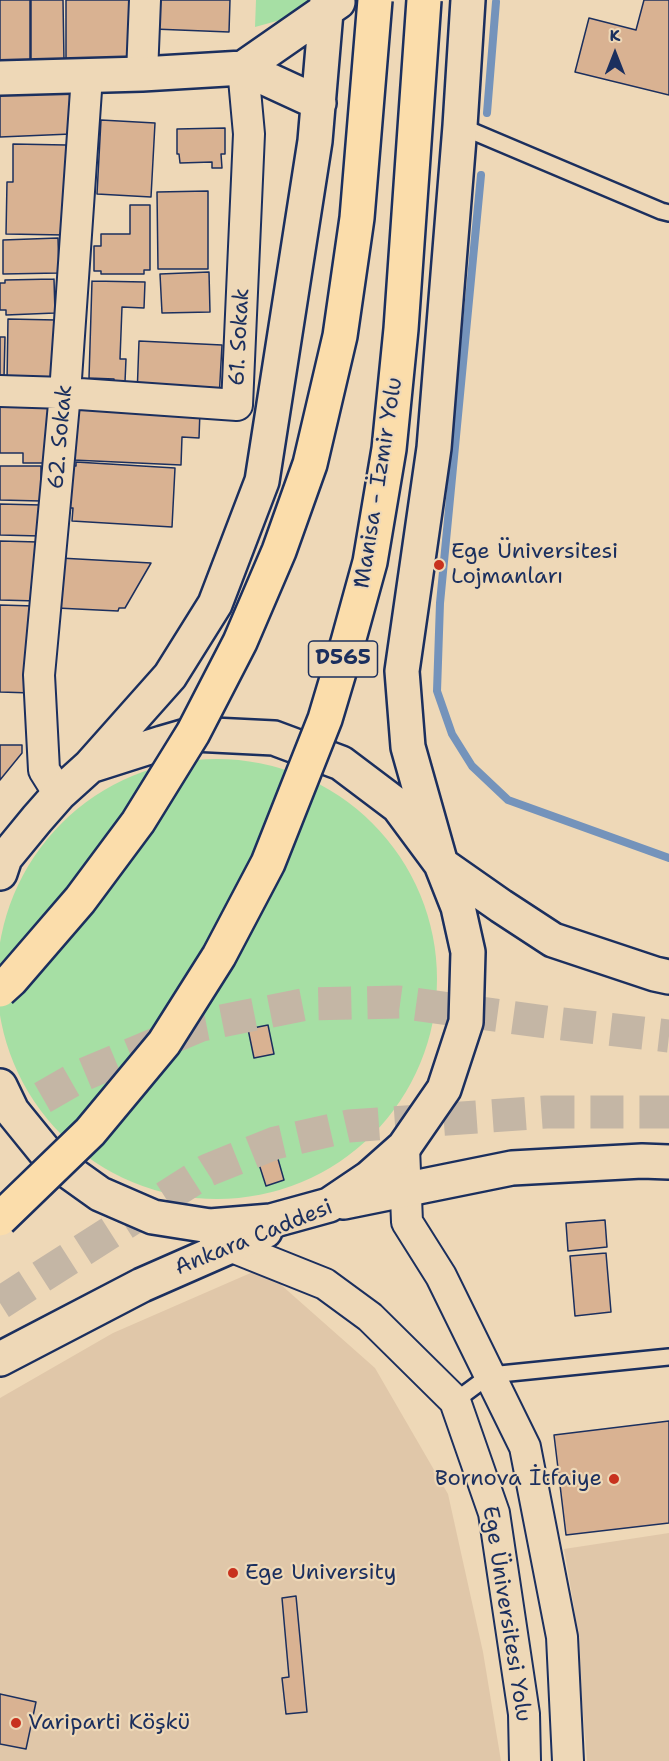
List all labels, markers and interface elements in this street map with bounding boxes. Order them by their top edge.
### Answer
north arrow [585,24,645,84]
text: K [610,25,620,46]
street label: 61. Sokak [224,287,256,387]
street label: Manisa - İzmir Yolu [349,375,409,591]
street label: 62. Sokak [43,384,79,490]
place label: Ege Üniversitesi Lojmanları [451,539,618,590]
marker: Ege Üniversitesi Lojmanları [432,558,446,572]
road number: D565 [308,641,378,677]
street label: Ankara Caddesi [171,1194,337,1282]
place label: Bornova İtfaiye [435,1466,602,1492]
marker: Bornova İtfaiye [607,1472,621,1486]
street label: Ege Üniversitesi Yolu [476,1504,536,1724]
place label: Ege University [245,1560,396,1586]
marker: Ege University [226,1566,240,1580]
place label: Variparti Köşkü [28,1710,190,1736]
marker: Variparti Köşkü [9,1716,23,1730]

